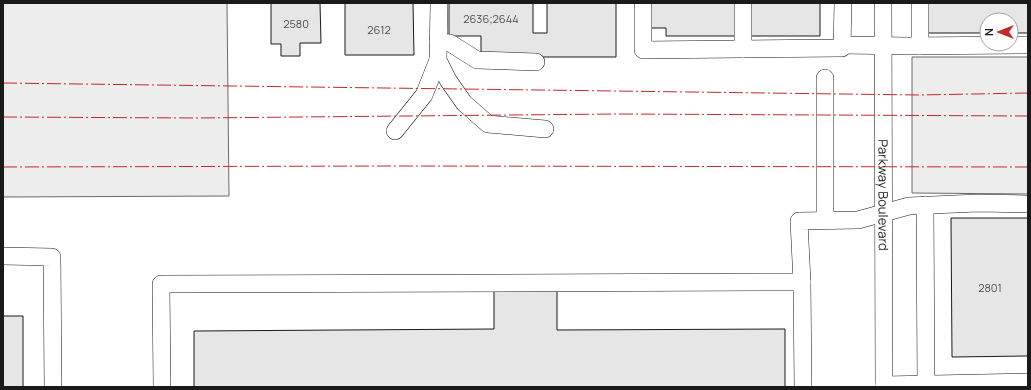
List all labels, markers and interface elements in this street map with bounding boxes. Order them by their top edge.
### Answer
house number: 2636;2644 [463,11,519,26]
north arrow [979,12,1019,52]
house number: 2580 [283,16,309,31]
house number: 2612 [367,22,391,37]
text: N [981,28,996,36]
street label: Parkway Boulevard [874,139,893,251]
house number: 2801 [978,280,1002,295]

